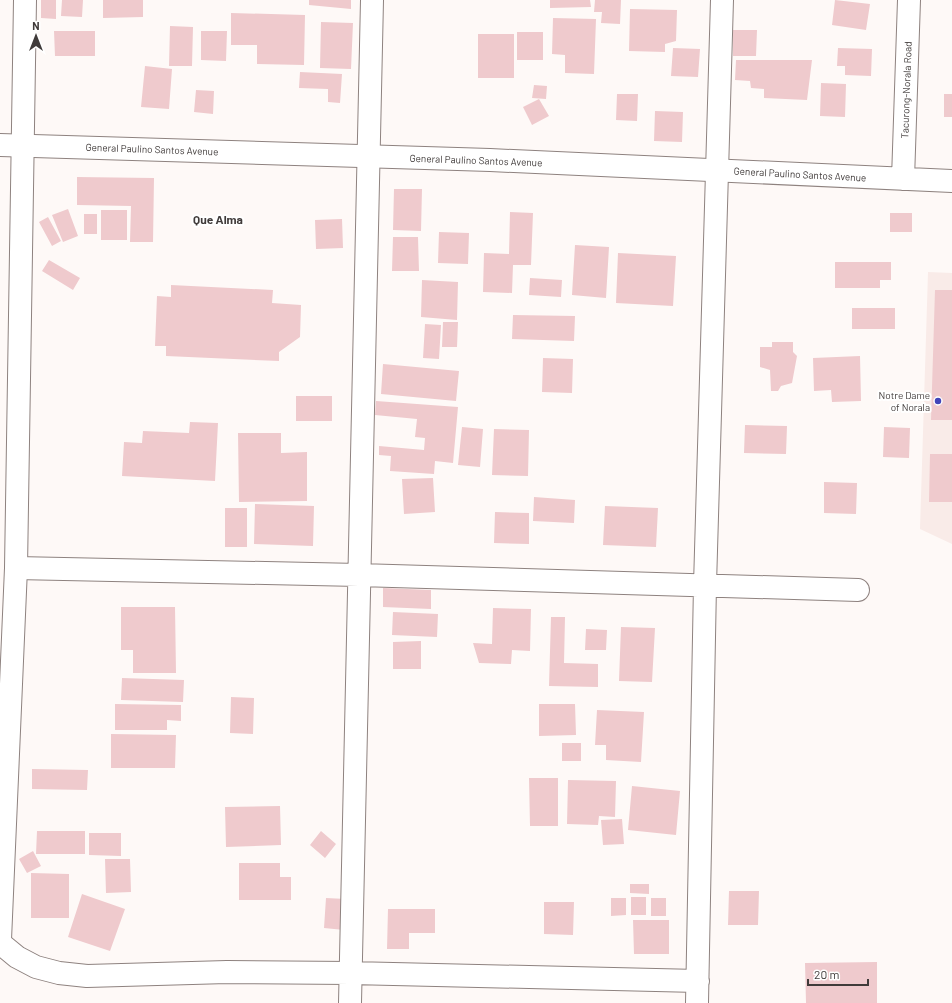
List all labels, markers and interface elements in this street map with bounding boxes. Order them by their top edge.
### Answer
north arrow [16,16,56,56]
text: N [32,19,40,32]
street label: Tacurong-Norala Road [898,41,914,139]
street label: General Paulino Santos Avenue [85,141,219,157]
street label: General Paulino Santos Avenue [409,152,543,168]
street label: General Paulino Santos Avenue [733,165,867,183]
district label: Que Alma [193,212,243,226]
place label: Notre Dame of Norala [879,389,930,413]
marker: Notre Dame of Norala [933,396,943,406]
scale bar [808,961,868,987]
text: 20 m [814,967,840,981]

